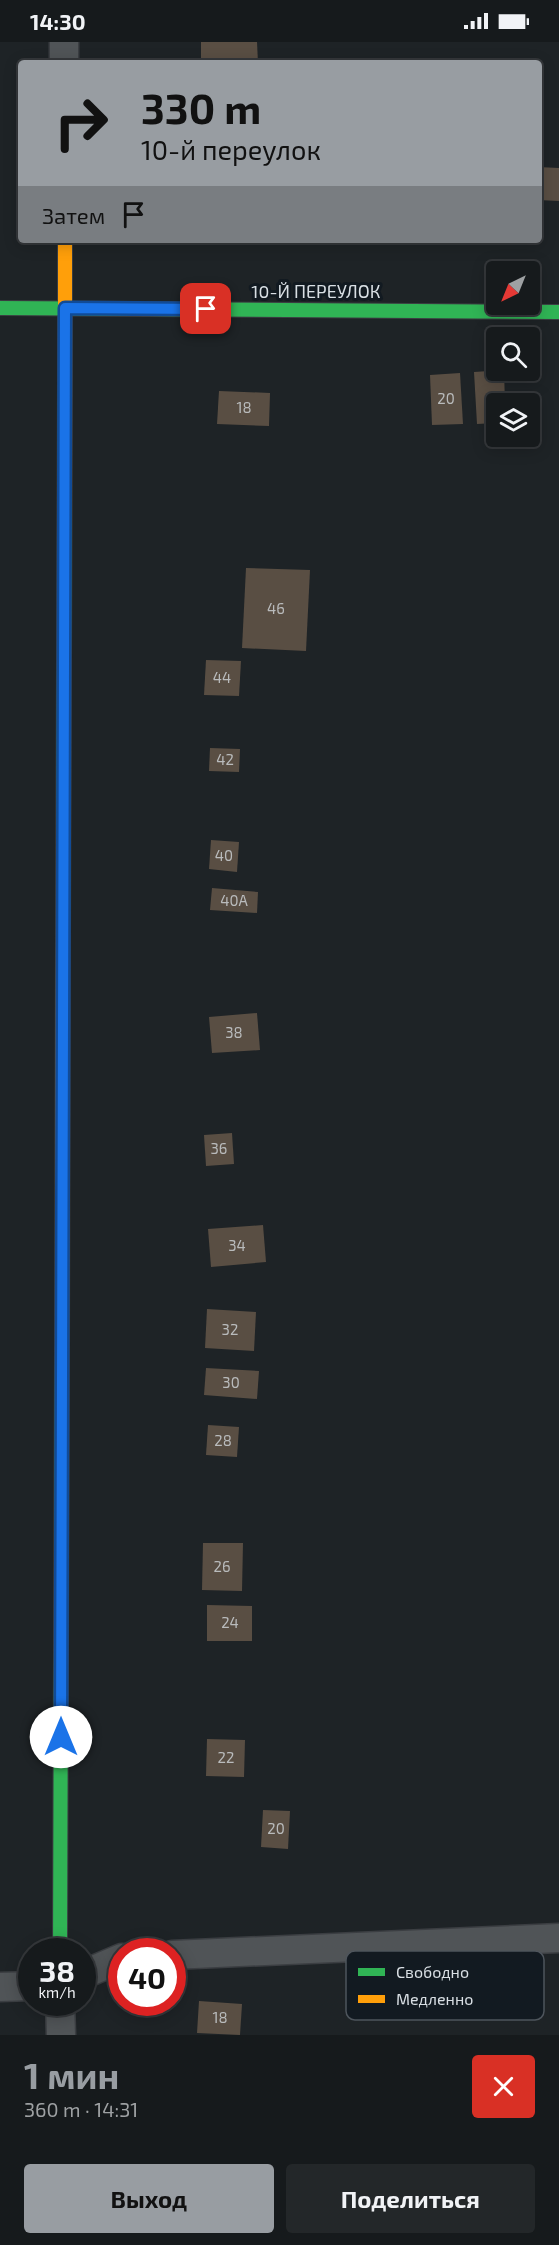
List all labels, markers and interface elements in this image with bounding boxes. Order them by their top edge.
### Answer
text: 14:30 [30,8,86,34]
text: 330 m [141,82,261,132]
icon: right [42,84,120,162]
text: 10-й переулок [141,133,321,165]
icon: arrive [117,198,150,231]
text: Затем [42,202,105,228]
north arrow [486,261,540,315]
map controls [486,261,540,447]
street label: 10-Й ПЕРЕУЛОК [251,280,381,302]
pin [180,283,231,334]
icon: arrive [189,292,222,325]
button: search [486,327,540,381]
house number: 20 [437,389,455,407]
button: layers [486,393,540,447]
house number: 18 [236,398,252,416]
house number: 46 [267,599,285,617]
house number: 44 [213,668,231,686]
house number: 42 [216,750,234,768]
house number: 40 [215,846,233,864]
house number: 40А [220,891,248,909]
house number: 38 [225,1023,243,1041]
house number: 36 [211,1139,227,1157]
house number: 34 [228,1236,246,1254]
house number: 32 [222,1320,238,1338]
house number: 30 [222,1373,240,1391]
house number: 28 [214,1431,232,1449]
house number: 26 [213,1557,231,1575]
house number: 24 [221,1613,239,1631]
position arrow [29,1705,93,1769]
house number: 22 [218,1748,234,1766]
house number: 20 [267,1819,285,1837]
speed limit sign: 40 [108,1938,186,2016]
legend [346,1951,544,2020]
text: 38 [39,1952,75,1988]
text: Свободно [396,1962,469,1981]
text: km/h [38,1983,76,2001]
text: Медленно [396,1989,473,2008]
house number: 18 [212,2008,228,2026]
text: 1 мин [24,2053,119,2096]
button: close [472,2055,535,2118]
text: 360 m · 14:31 [24,2097,138,2121]
button: Выход [24,2164,274,2233]
button: Поделиться [286,2164,535,2233]

